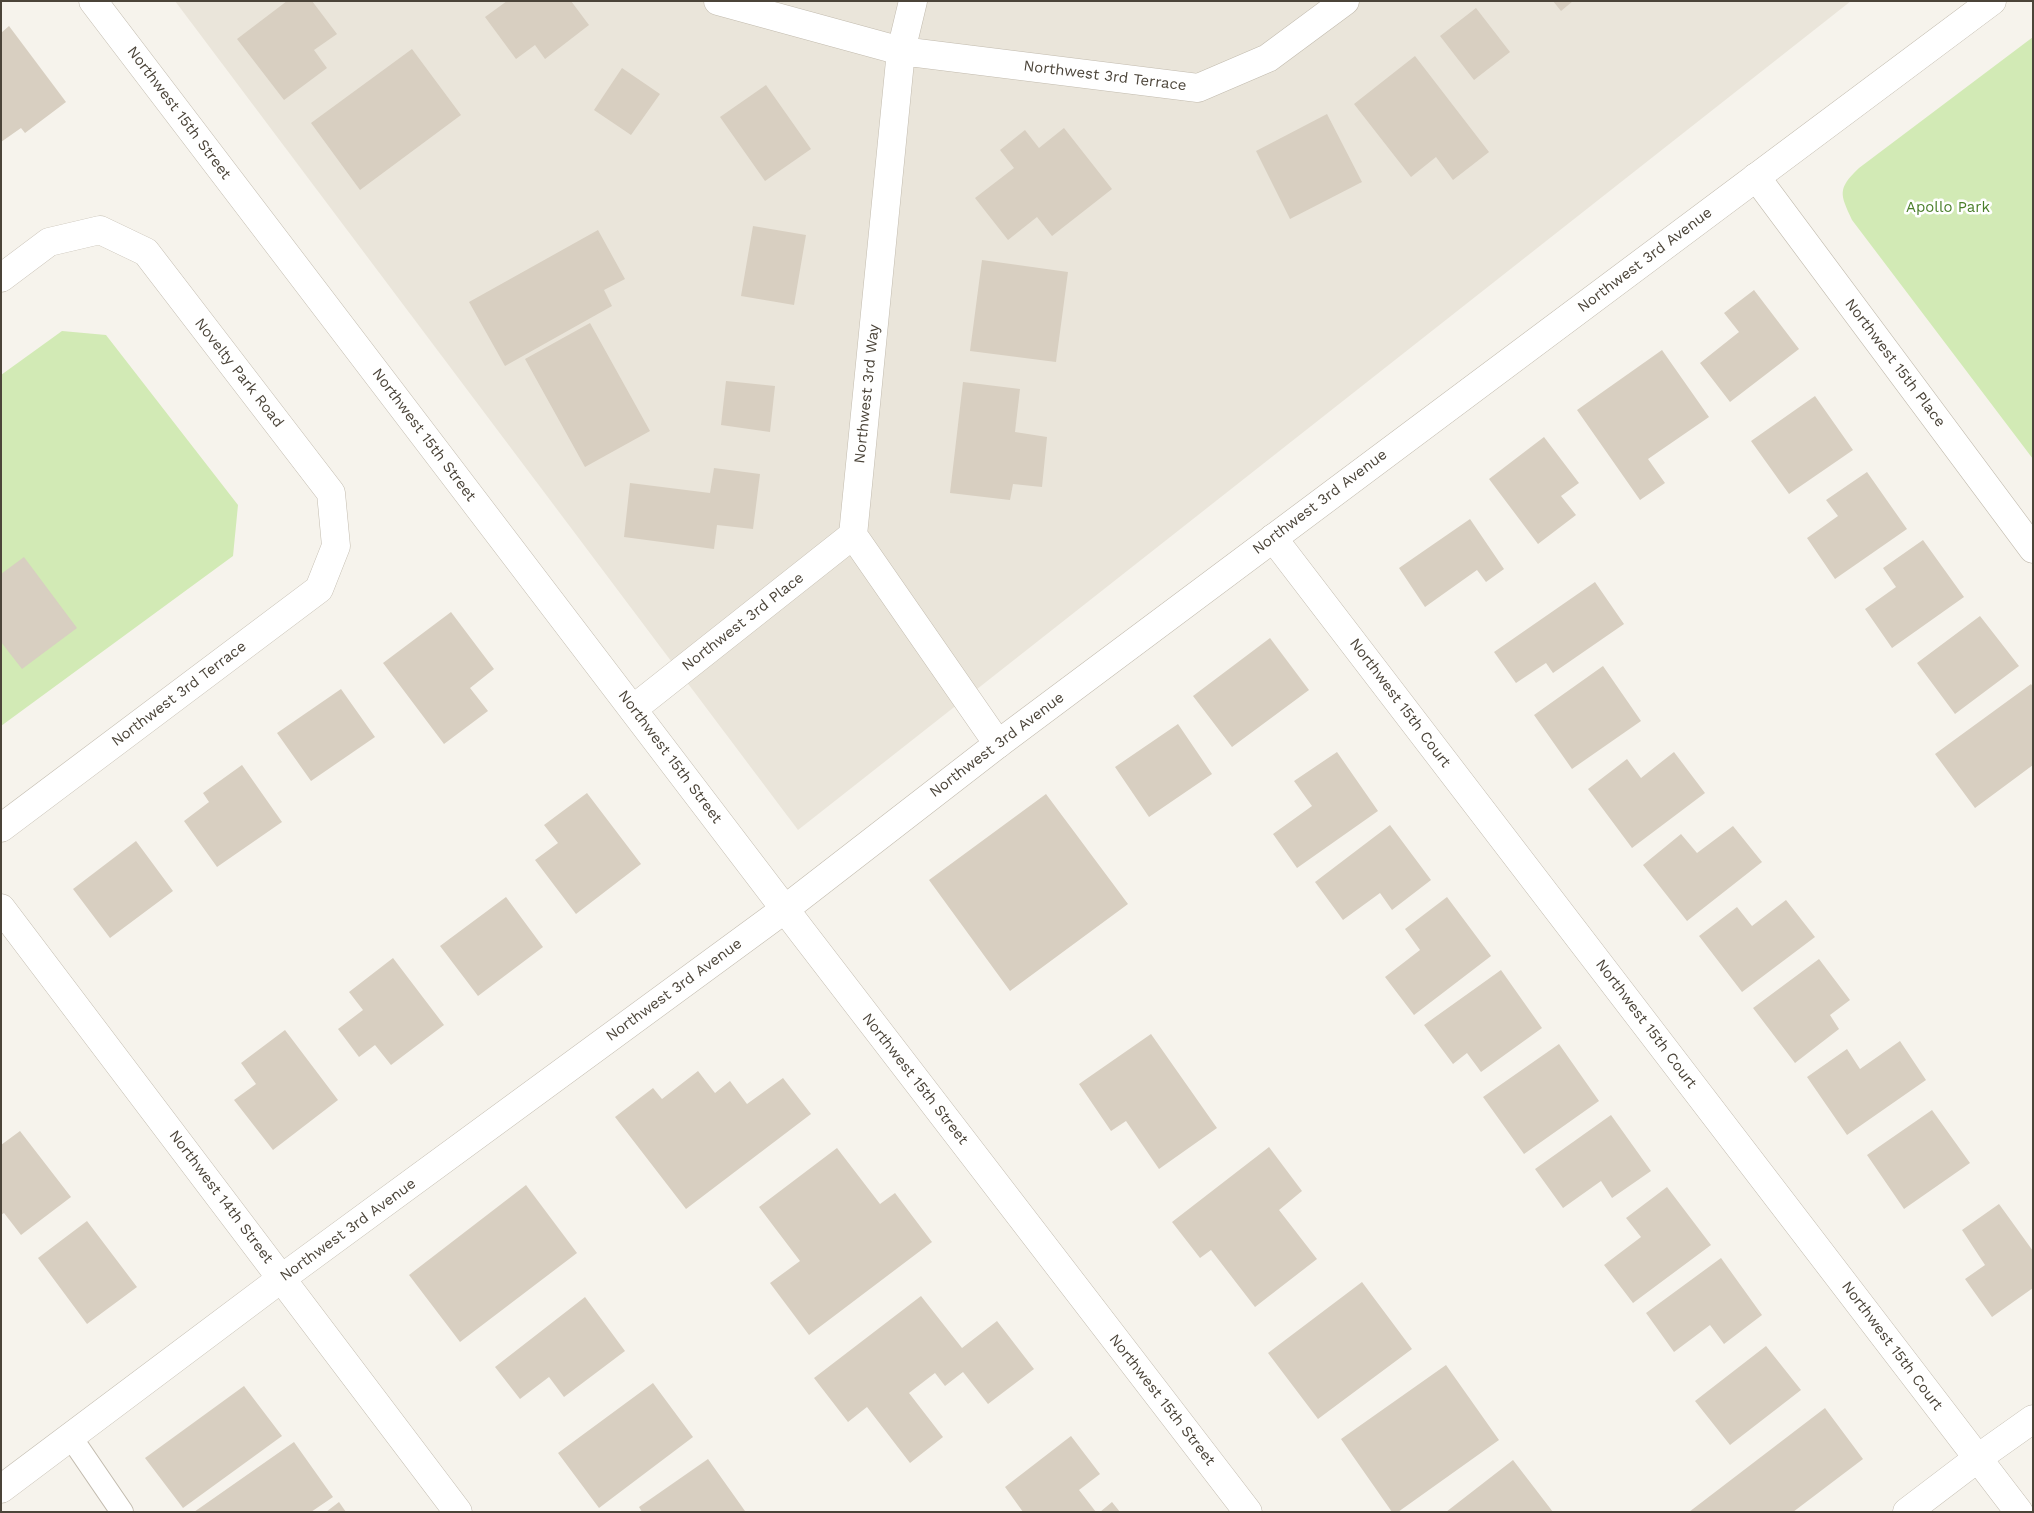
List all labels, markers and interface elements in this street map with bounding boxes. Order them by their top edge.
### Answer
street label: Northwest 15th Street [123,43,235,183]
street label: Northwest 3rd Terrace [1022,57,1188,95]
park label: Apollo Park [1906,199,1990,217]
street label: Northwest 3rd Avenue [1574,204,1716,316]
street label: Northwest 15th Place [1841,295,1949,431]
street label: Novelty Park Road [191,315,287,431]
street label: Northwest 3rd Way [851,323,883,465]
street label: Northwest 15th Street [368,365,480,505]
street label: Northwest 3rd Avenue [1249,446,1391,558]
street label: Northwest 3rd Place [678,569,808,675]
street label: Northwest 15th Court [1346,635,1454,771]
street label: Northwest 3rd Terrace [108,637,250,751]
street label: Northwest 15th Street [614,687,726,827]
street label: Northwest 3rd Avenue [926,689,1068,801]
street label: Northwest 3rd Avenue [603,935,745,1045]
street label: Northwest 15th Court [1592,956,1700,1092]
street label: Northwest 15th Street [858,1010,972,1148]
street label: Northwest 14th Street [165,1127,277,1267]
street label: Northwest 3rd Avenue [277,1175,419,1285]
street label: Northwest 15th Court [1838,1278,1946,1414]
street label: Northwest 15th Street [1105,1331,1219,1469]

